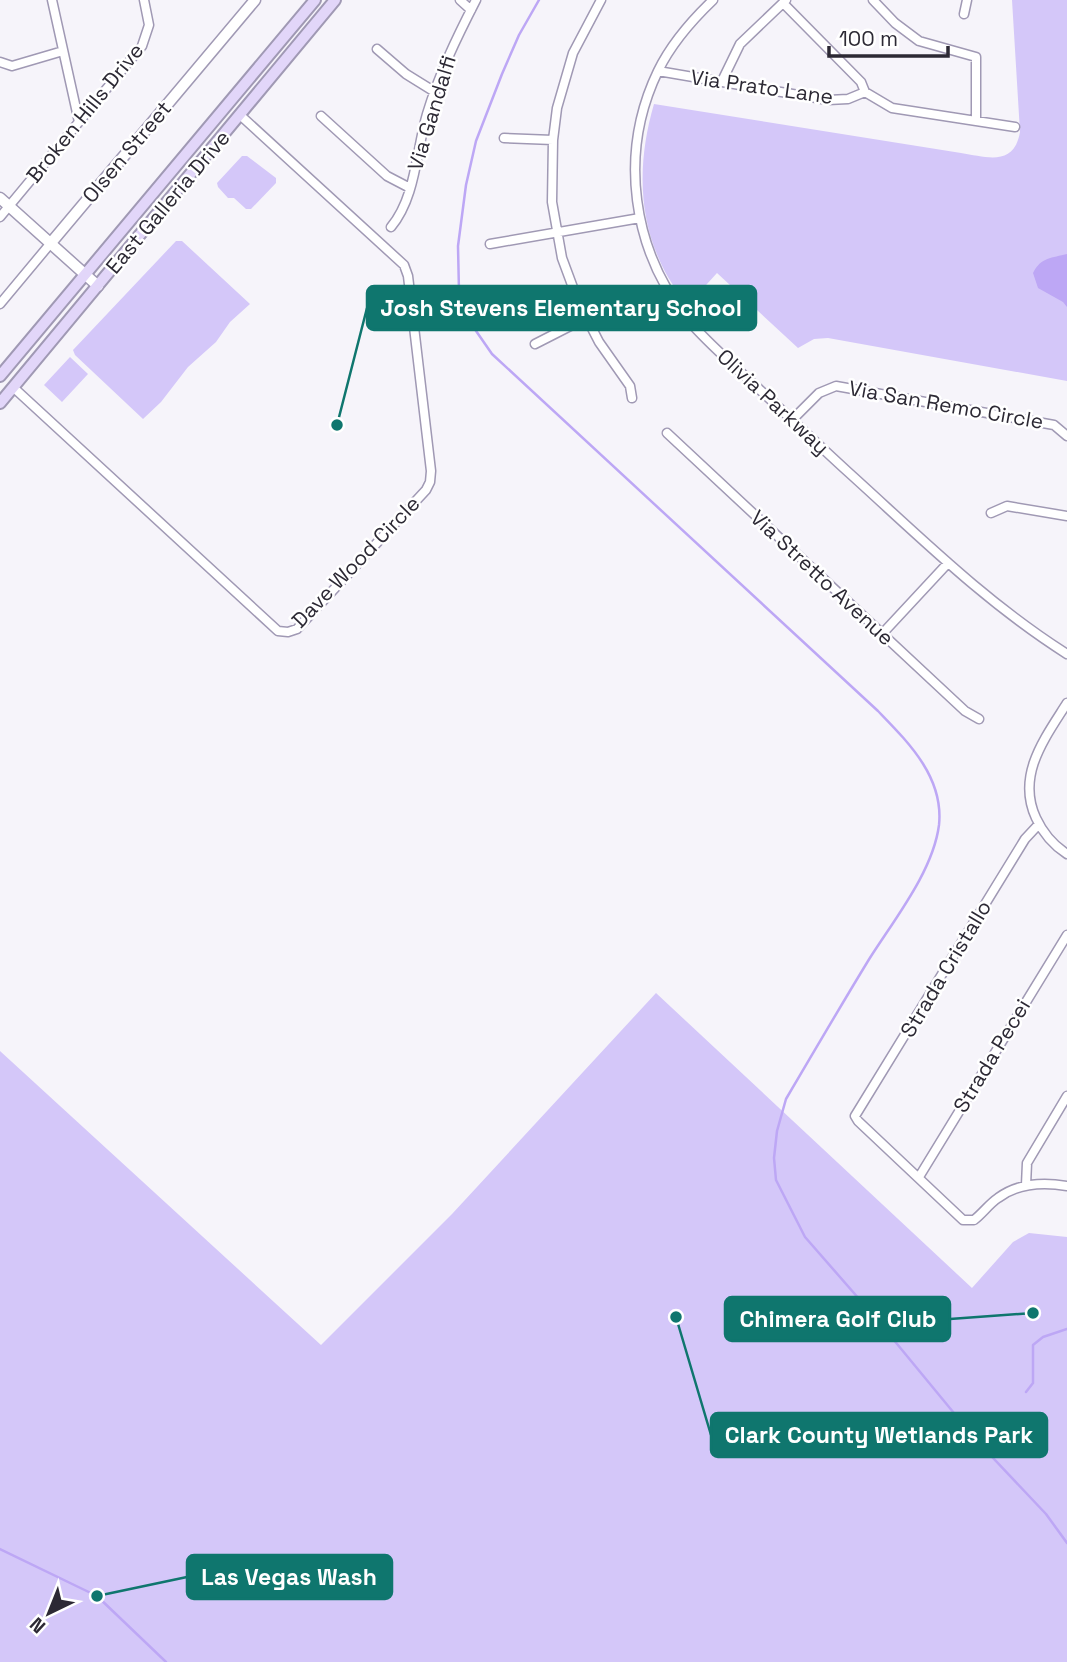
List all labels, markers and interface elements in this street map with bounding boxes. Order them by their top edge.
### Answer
scale bar [829,14,948,58]
text: 100 m [839,25,898,52]
street label: Broken Hills Drive [20,37,149,188]
street label: Via Gandalfi [401,52,462,174]
street label: Via Prato Lane [689,63,835,110]
street label: Olsen Street [76,95,177,208]
street label: East Galleria Drive [100,124,236,279]
callout: Josh Stevens Elementary School [367,286,756,330]
text: Josh Stevens Elementary School [380,293,742,323]
street label: Olivia Parkway [712,343,835,460]
street label: Via San Remo Circle [847,374,1046,435]
street label: Dave Wood Circle [286,490,426,633]
street label: Via Stretto Avenue [745,504,900,651]
street label: Strada Cristallo [894,895,997,1042]
street label: Strada Pecei [947,994,1036,1117]
callout: Chimera Golf Club [725,1297,950,1341]
text: Chimera Golf Club [739,1304,937,1334]
callout: Clark County Wetlands Park [711,1413,1047,1457]
text: Clark County Wetlands Park [725,1420,1033,1450]
callout: Las Vegas Wash [187,1555,392,1599]
text: Las Vegas Wash [201,1562,377,1592]
north arrow [14,1578,84,1648]
text: N [25,1612,51,1639]

